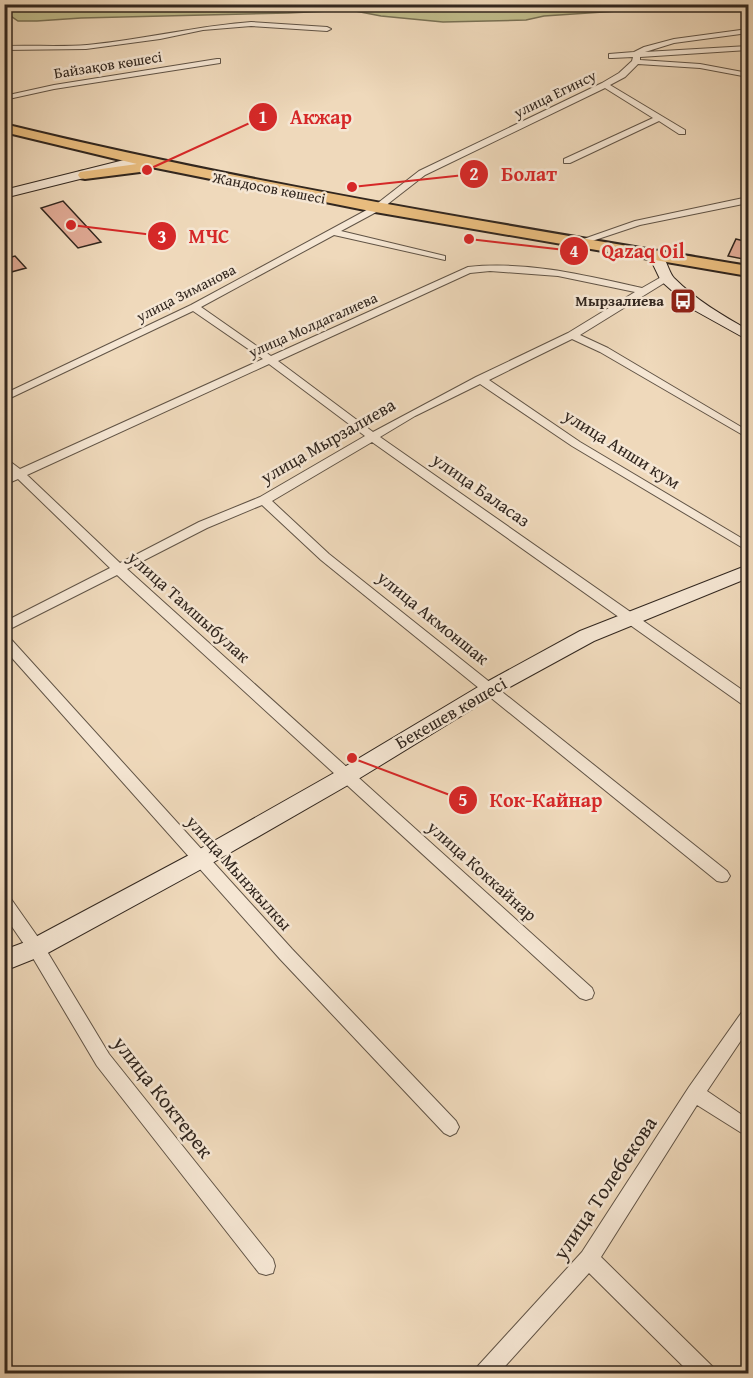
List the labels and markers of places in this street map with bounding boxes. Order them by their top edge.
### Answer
callout: Акжар [248,98,364,136]
callout: Болат [459,155,569,193]
callout: МЧС [147,217,242,255]
callout: Qazaq Oil [559,232,696,270]
bus stop icon: Мырзалиева [668,286,698,316]
place label: Мырзалиева [575,290,664,311]
callout: Кок-Кайнар [448,781,615,819]

